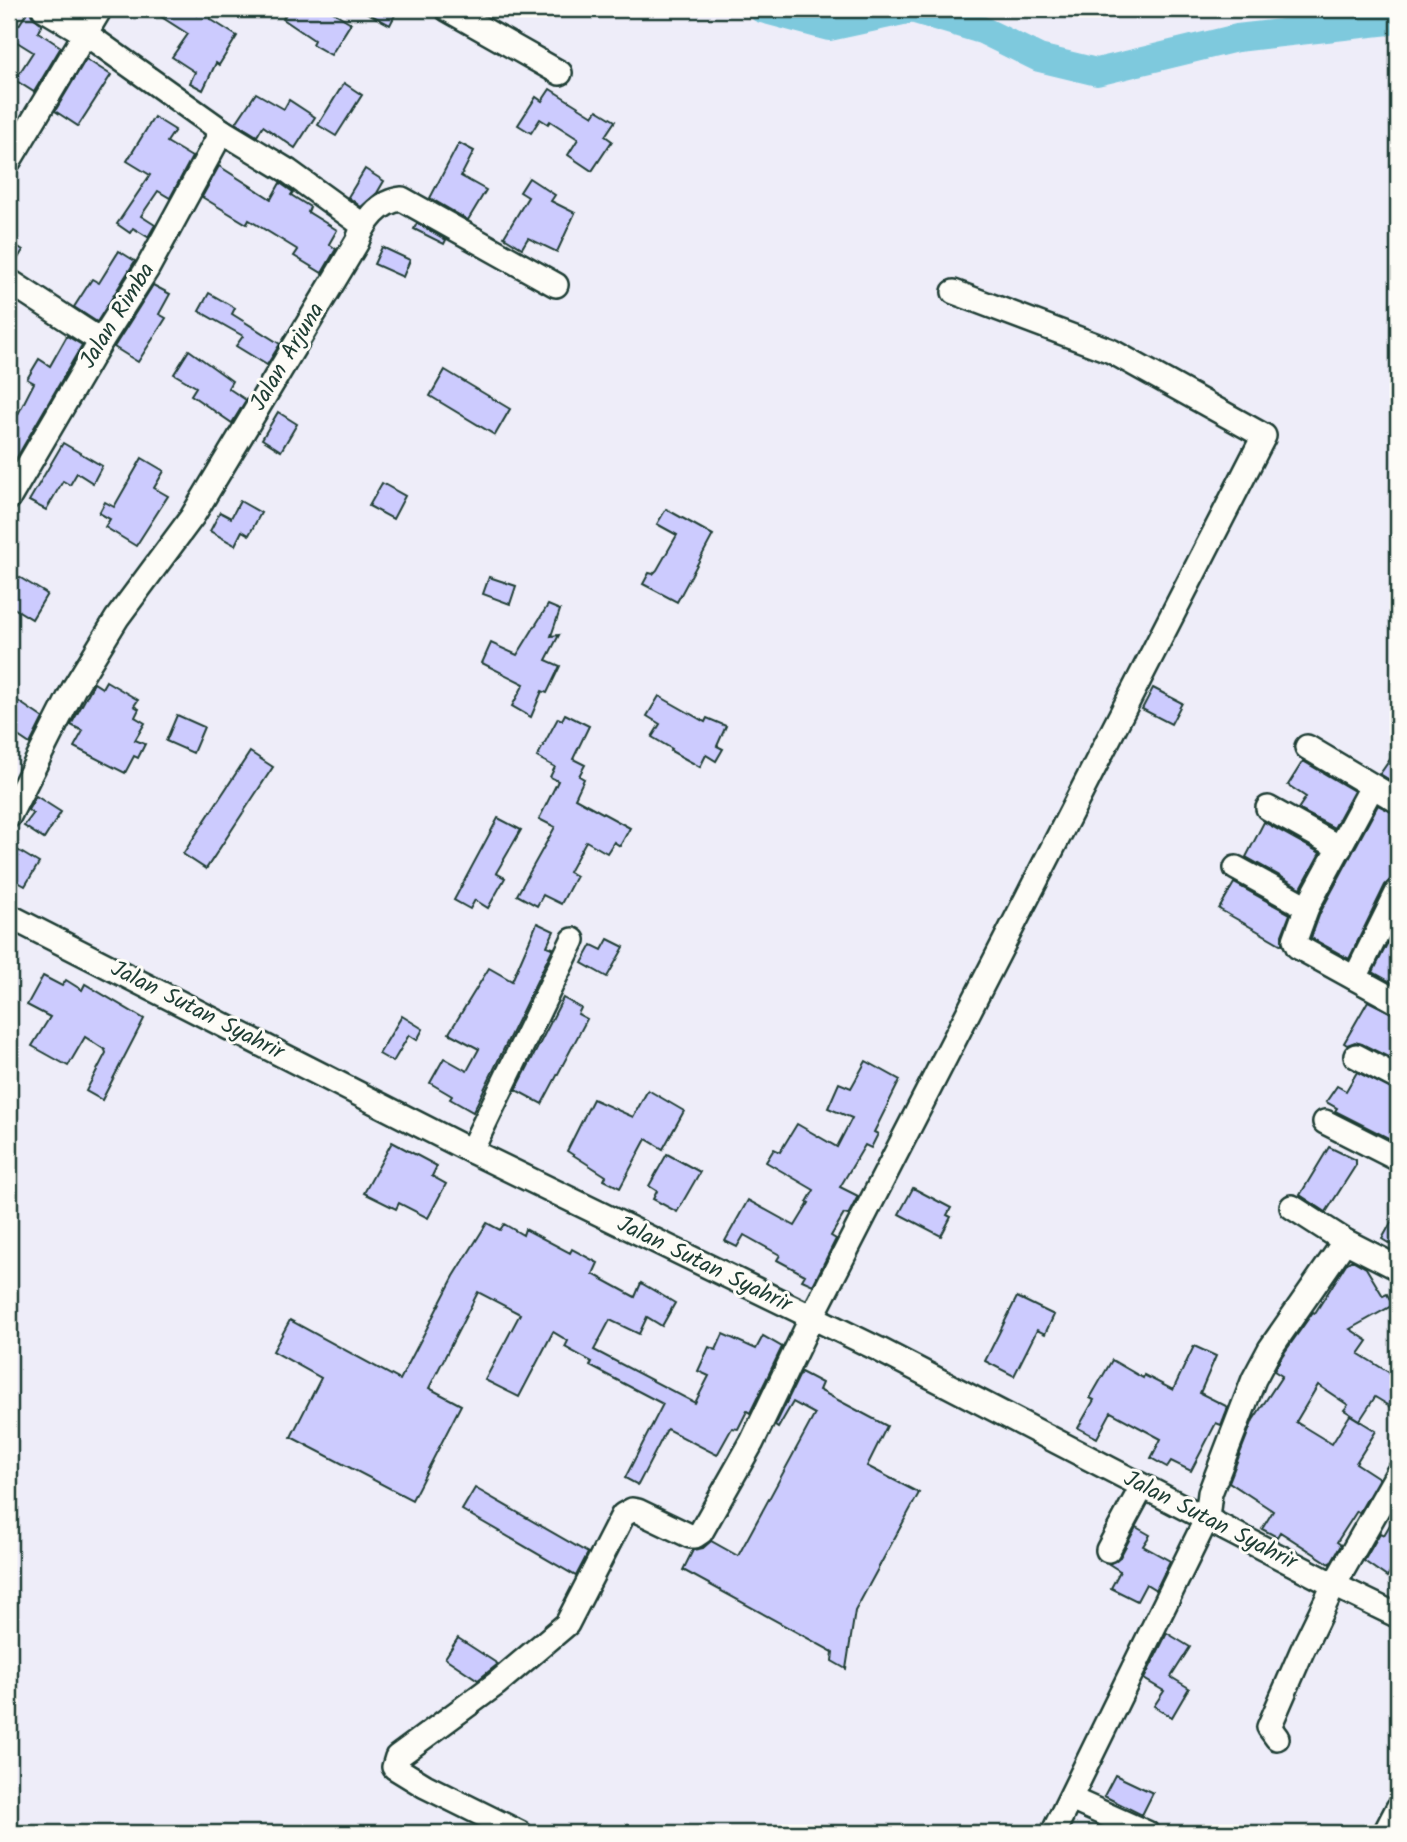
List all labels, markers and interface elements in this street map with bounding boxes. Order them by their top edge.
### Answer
street label: Jalan Rimba [71,256,165,376]
street label: Jalan Arjuna [241,296,335,418]
street label: Jalan Sutan Syahrir [104,952,291,1071]
street label: Jalan Sutan Syahrir [610,1207,799,1324]
street label: Jalan Sutan Syahrir [1117,1462,1304,1581]

